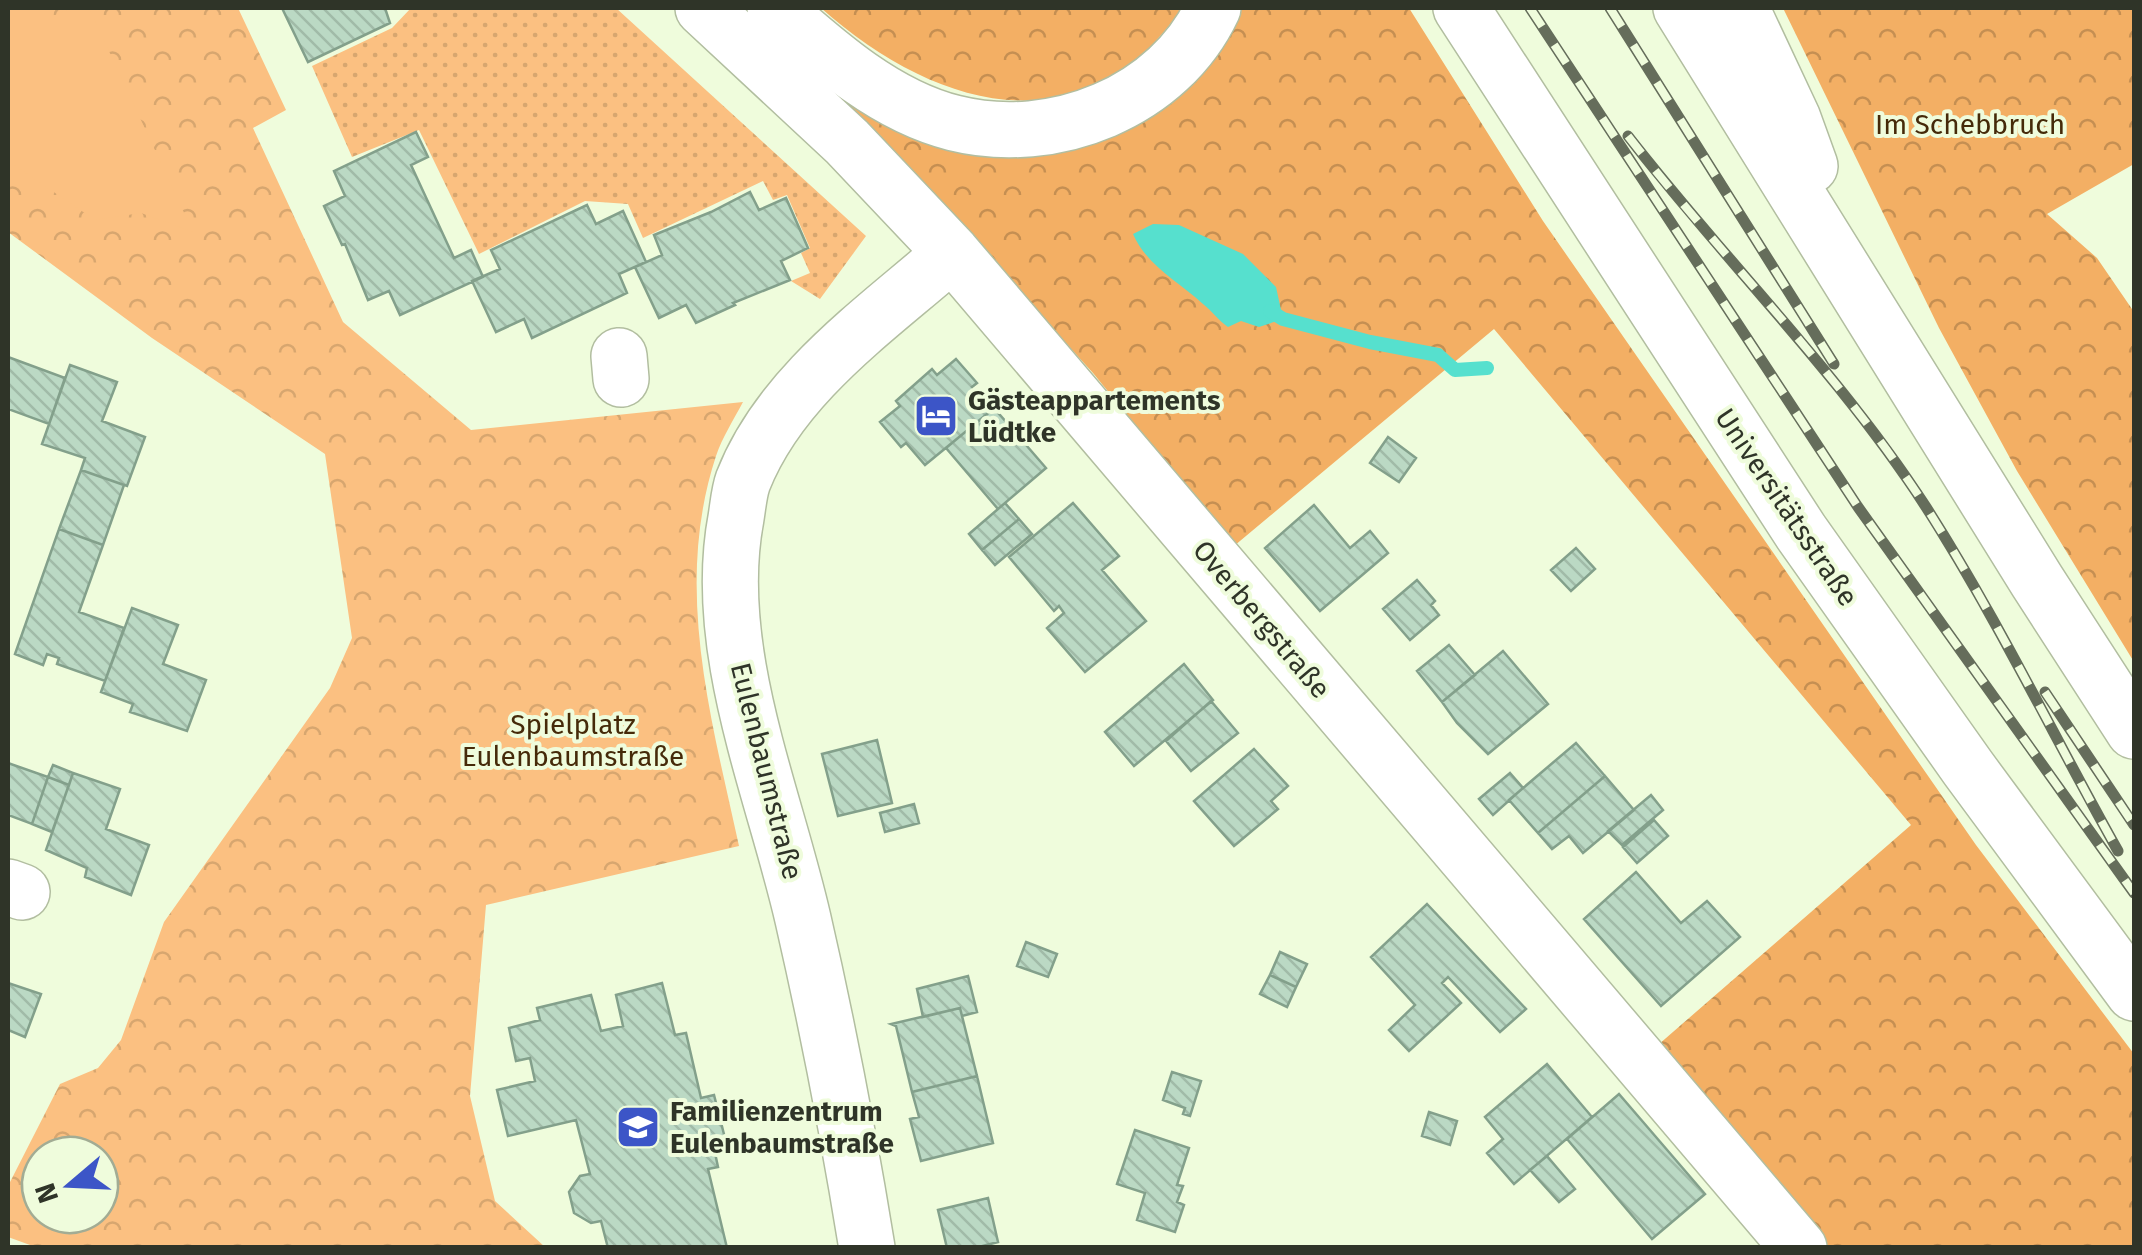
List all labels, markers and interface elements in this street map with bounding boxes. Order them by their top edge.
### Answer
park label: Im Schebbruch [1875,108,2065,141]
place label: Gästeappartements Lüdtke [968,384,1221,449]
hotel icon: Gästeappartements Lüdtke [913,393,959,439]
street label: Universitätsstraße [1708,402,1865,612]
street label: Overbergstraße [1186,534,1337,705]
street label: Eulenbaumstraße [724,659,809,883]
park label: Spielplatz Eulenbaumstraße [462,708,684,773]
place label: Familienzentrum Eulenbaumstraße [670,1095,894,1160]
school or university icon: Familienzentrum Eulenbaumstraße [615,1104,661,1150]
north arrow [20,1135,120,1235]
text: N [28,1179,65,1207]

